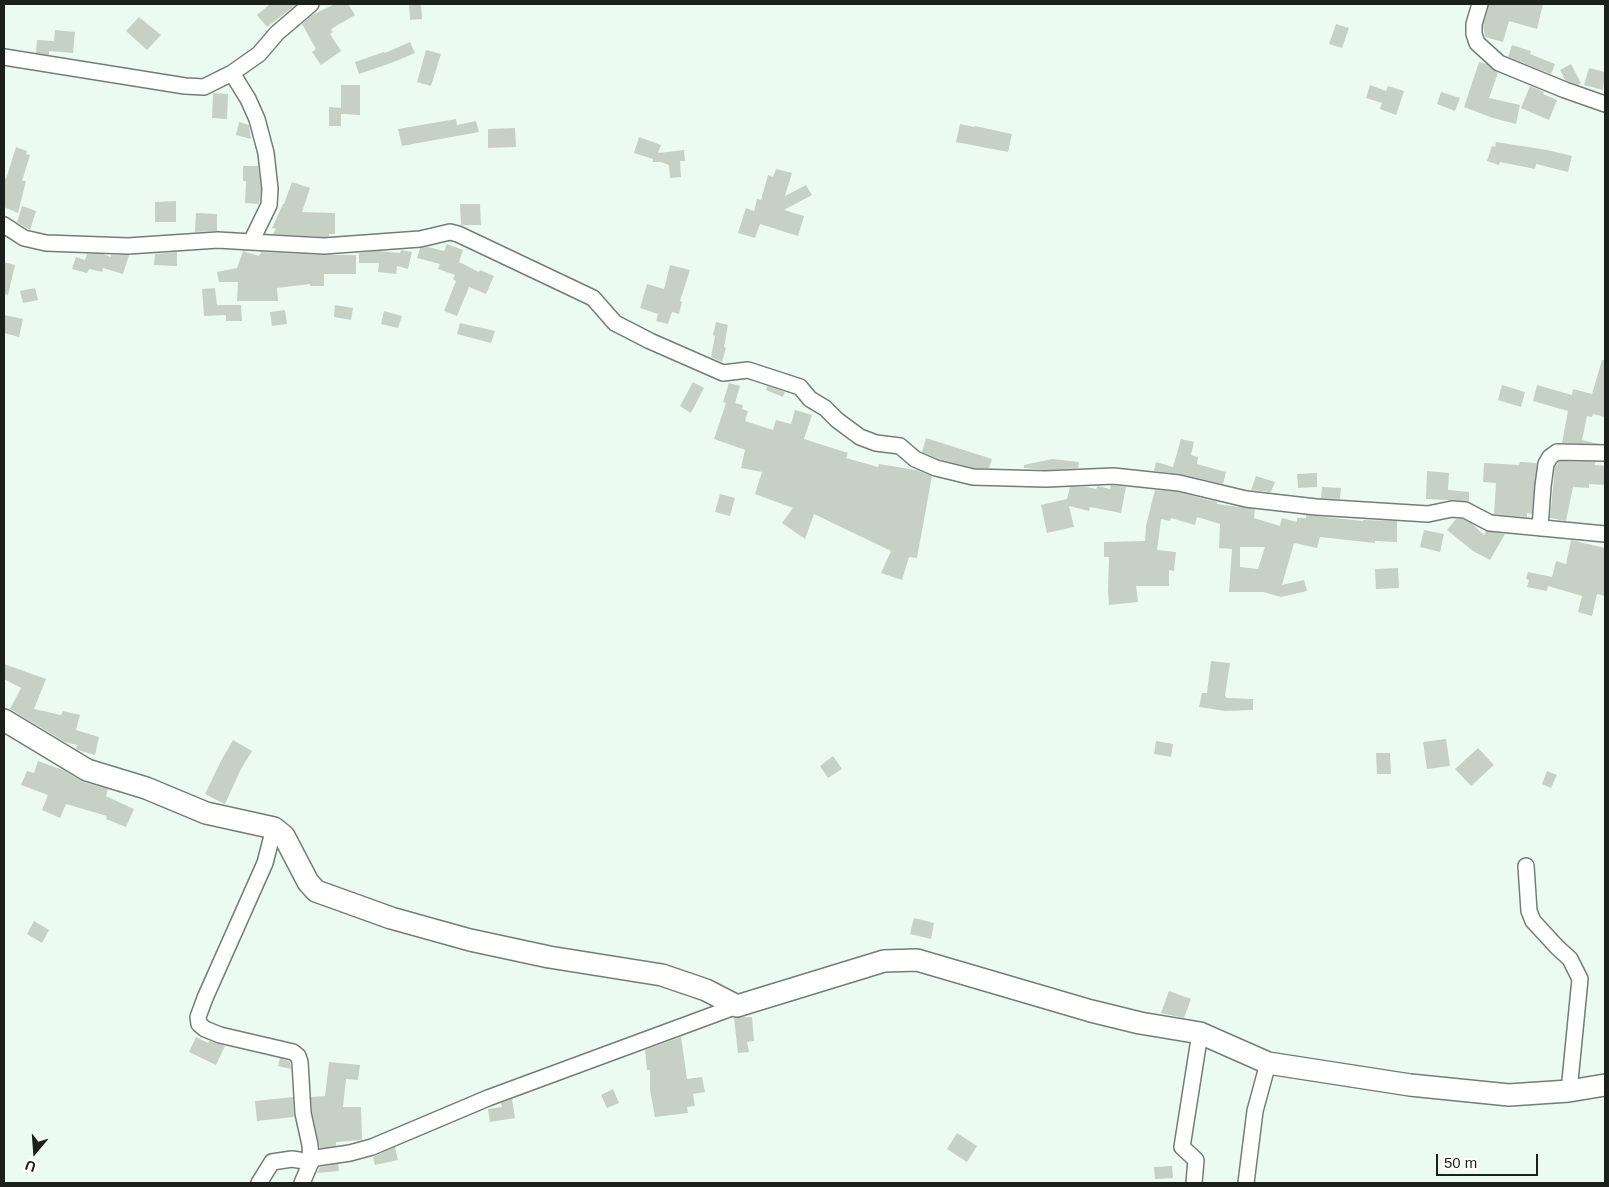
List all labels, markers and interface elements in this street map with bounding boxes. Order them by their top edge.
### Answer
north arrow [10,1127,60,1177]
scale bar [1439,1144,1542,1176]
text: 50 m [1444,1154,1477,1171]
text: U [23,1157,38,1175]

